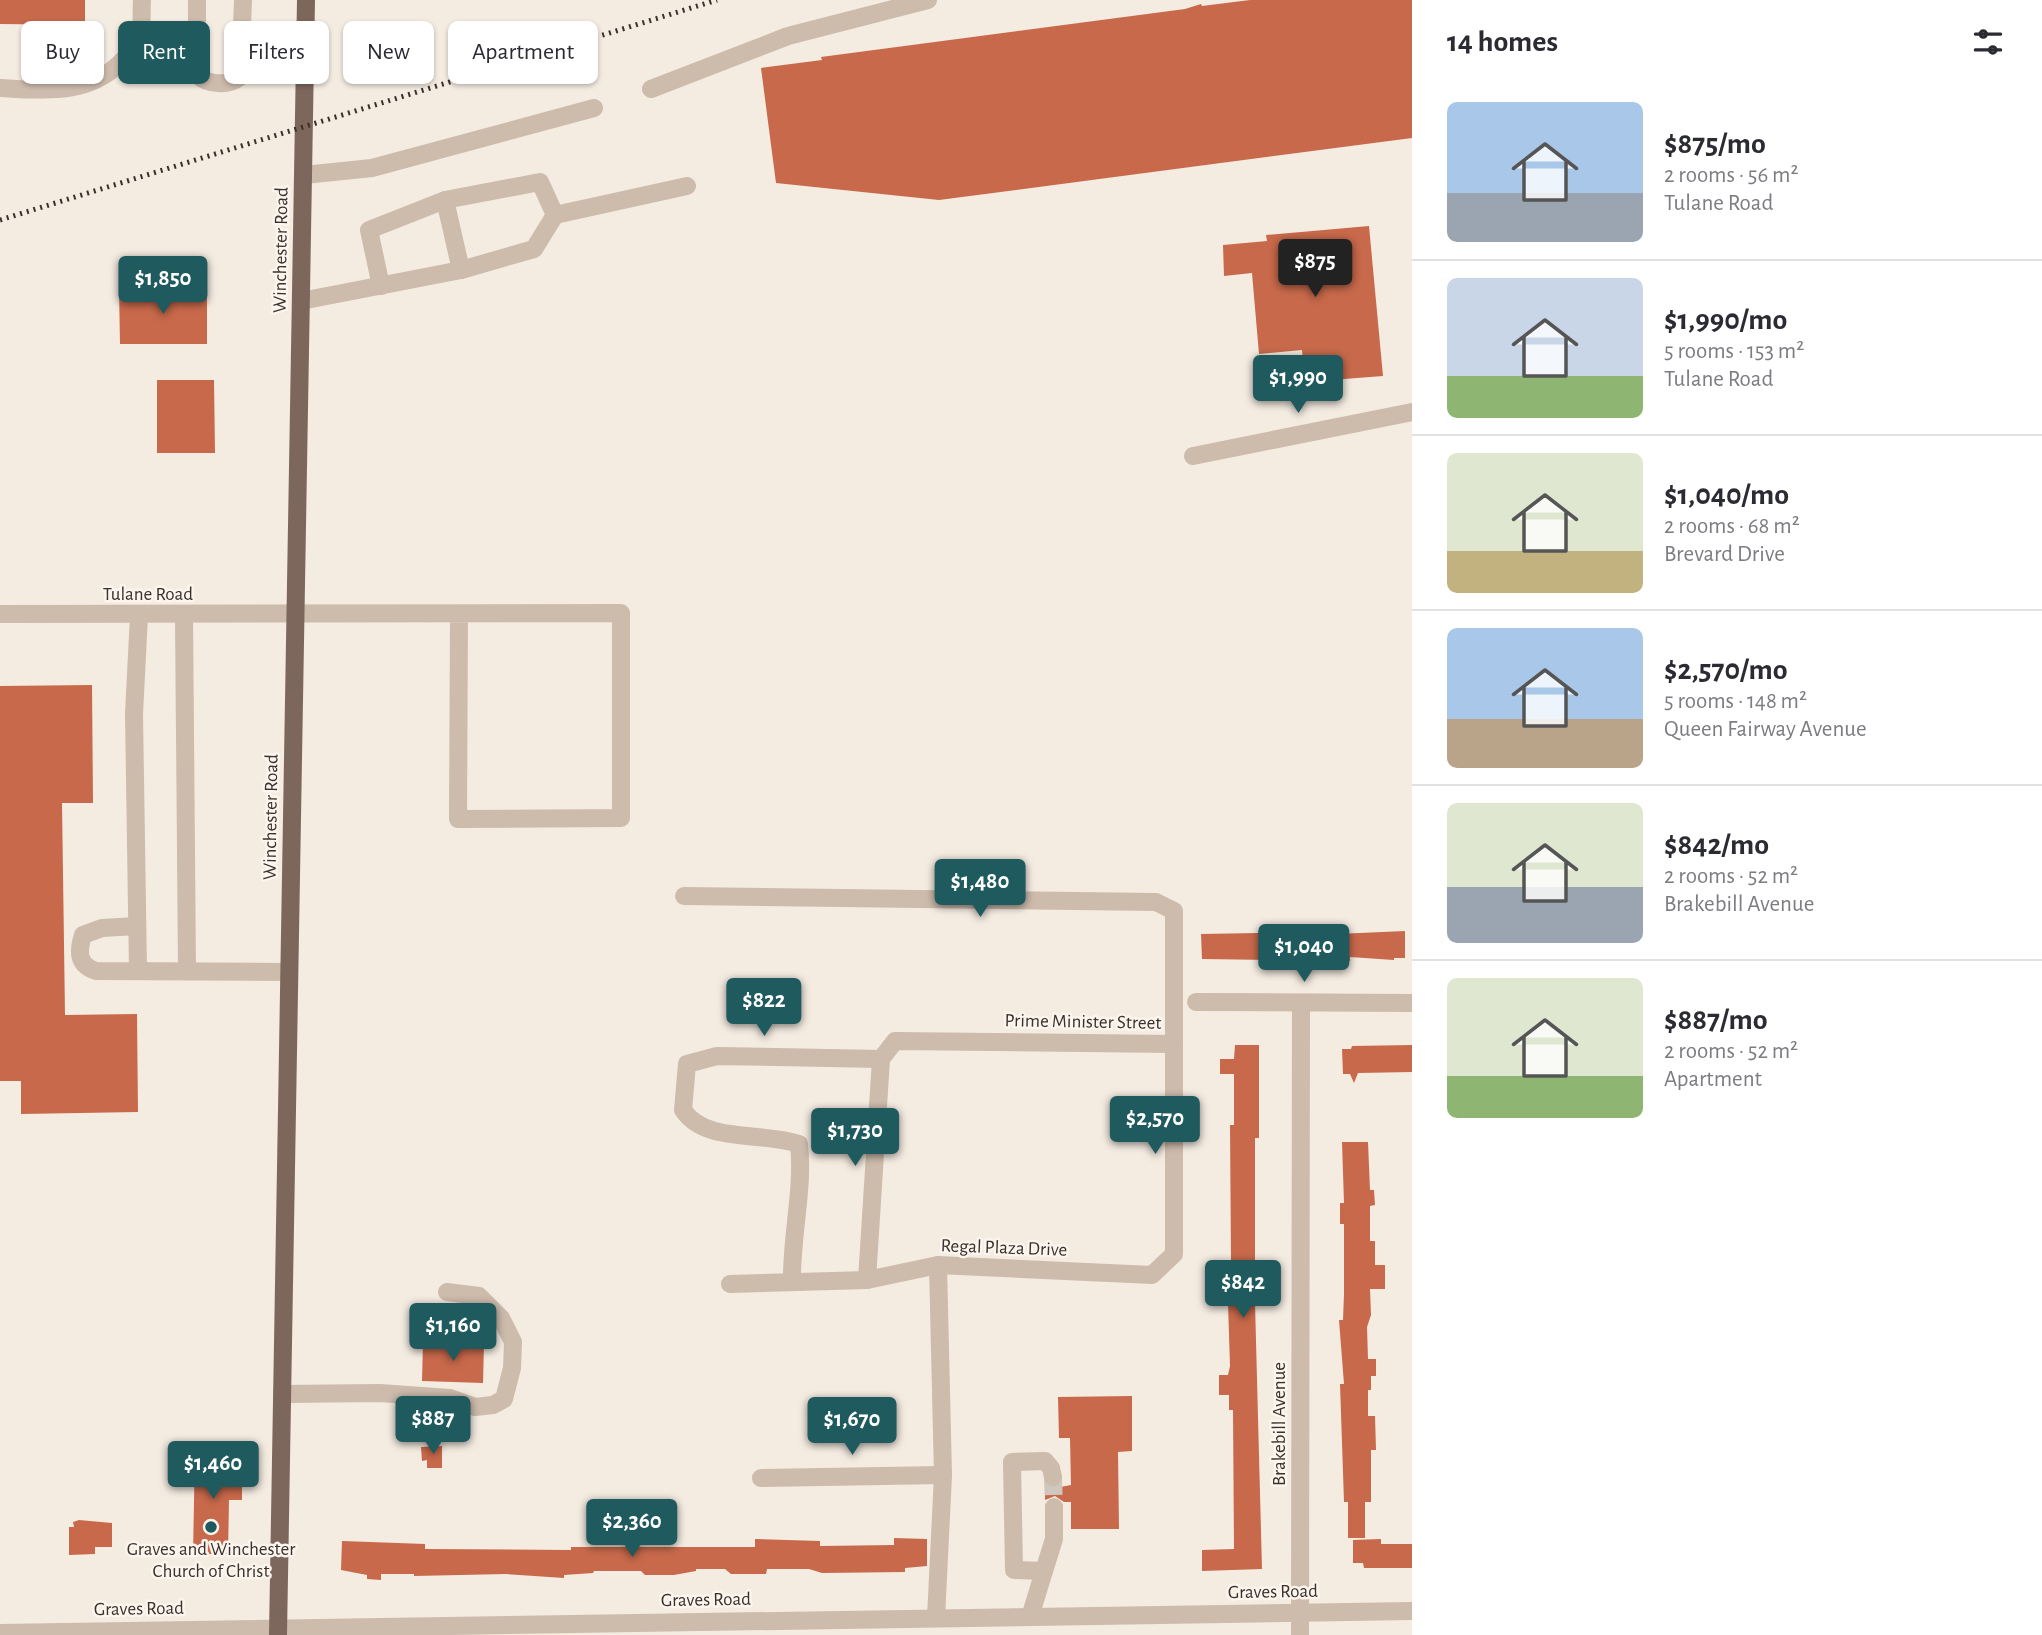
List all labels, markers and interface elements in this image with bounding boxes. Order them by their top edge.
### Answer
chip: Buy [21,21,104,84]
chip: Rent [118,21,210,84]
chip: Filters [224,21,329,84]
chip: New [343,21,434,84]
chip: Apartment [448,21,598,84]
icon: filters [1969,23,2007,61]
text: 14 homes [1447,27,1558,57]
text: $875/mo [1664,129,1766,159]
icon: home [1503,130,1587,214]
text: 2 rooms · 56 m² [1664,164,1798,187]
street label: Winchester Road [270,187,292,313]
text: Tulane Road [1664,192,1773,215]
pin: $875 [1274,240,1356,299]
text: $875 [1294,250,1336,273]
pin: $1,850 [106,256,220,316]
text: $1,850 [134,267,192,290]
text: $1,990/mo [1664,305,1787,335]
icon: home [1503,306,1587,390]
text: 5 rooms · 153 m² [1664,340,1804,363]
pin: $1,990 [1241,356,1355,415]
text: $1,990 [1269,366,1327,389]
text: Tulane Road [1664,368,1773,391]
text: $1,040/mo [1664,480,1789,510]
icon: home [1503,481,1587,565]
text: 2 rooms · 68 m² [1664,515,1800,538]
text: Brevard Drive [1664,543,1785,566]
street label: Tulane Road [103,585,193,604]
text: $2,570/mo [1664,655,1788,685]
icon: home [1503,656,1587,740]
text: 5 rooms · 148 m² [1664,690,1807,713]
text: Queen Fairway Avenue [1664,718,1867,741]
street label: Winchester Road [260,754,282,880]
text: $842/mo [1664,830,1769,860]
icon: home [1503,831,1587,915]
pin: $1,480 [923,860,1037,919]
text: 2 rooms · 52 m² [1664,865,1798,888]
text: $1,480 [951,870,1009,893]
text: Brakebill Avenue [1664,893,1814,916]
pin: $1,040 [1247,925,1361,984]
text: $1,040 [1274,935,1334,958]
pin: $822 [723,978,805,1038]
text: $822 [742,989,786,1012]
text: $887/mo [1664,1005,1768,1035]
icon: home [1503,1006,1587,1090]
street label: Prime Minister Street [1004,1011,1162,1033]
text: 2 rooms · 52 m² [1664,1040,1798,1063]
text: Apartment [1664,1068,1762,1091]
pin: $2,570 [1098,1096,1212,1156]
text: $2,570 [1126,1107,1184,1130]
pin: $1,730 [798,1108,912,1168]
text: $1,730 [827,1119,883,1142]
street label: Regal Plaza Drive [940,1236,1068,1260]
pin: $842 [1202,1260,1284,1320]
text: $842 [1221,1271,1265,1294]
pin: $1,160 [396,1304,510,1363]
text: $1,160 [425,1314,481,1337]
street label: Brakebill Avenue [1270,1362,1289,1486]
pin: $887 [392,1396,474,1456]
pin: $1,670 [795,1398,909,1457]
text: $887 [412,1407,454,1430]
text: $1,670 [824,1408,880,1431]
pin: $1,460 [156,1442,270,1501]
text: $1,460 [184,1452,242,1475]
pin: $2,360 [575,1500,689,1559]
text: $2,360 [602,1510,662,1533]
marker: Graves and Winchester Church of Christ [203,1519,219,1535]
place label: Graves and Winchester Church of Christ [127,1540,295,1581]
street label: Graves Road [1228,1582,1318,1602]
street label: Graves Road [661,1590,751,1610]
street label: Graves Road [94,1599,184,1619]

